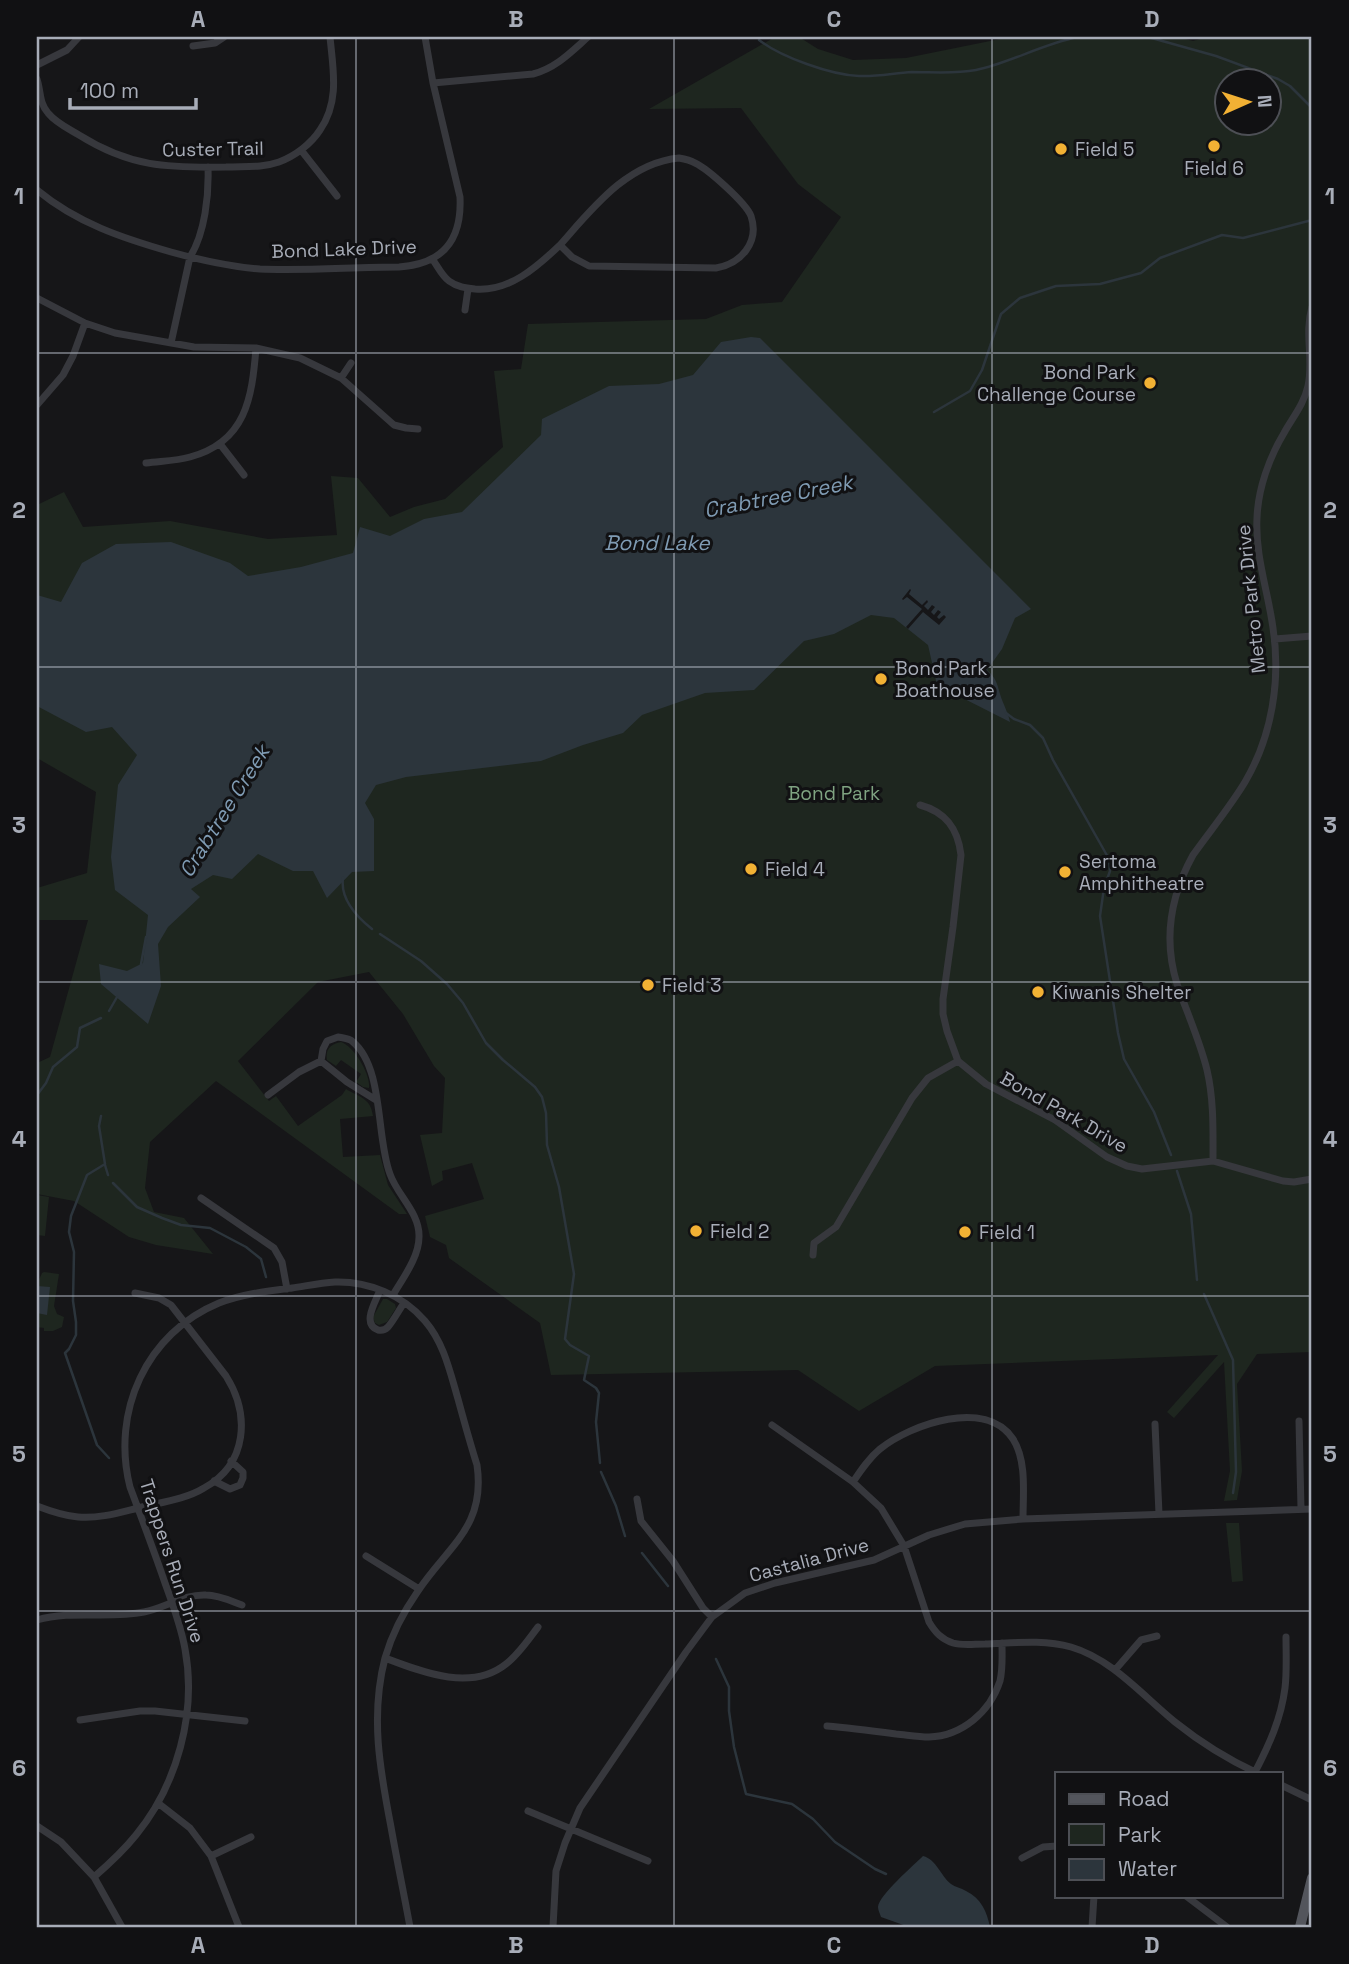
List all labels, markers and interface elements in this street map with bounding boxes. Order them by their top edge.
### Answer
text: A [191,4,206,34]
text: B [508,4,524,34]
text: C [827,4,841,34]
text: D [1144,4,1160,34]
scale bar [70,66,196,110]
north arrow [1212,66,1282,136]
text: 100 m [80,77,139,104]
text: N [1252,94,1277,108]
street label: Custer Trail [162,136,264,162]
place label: Field 5 [1075,137,1134,162]
marker: Field 6 [1206,138,1222,154]
marker: Field 5 [1053,141,1069,157]
place label: Field 6 [1184,156,1244,181]
text: 1 [14,181,24,211]
text: 1 [1325,181,1335,211]
street label: Bond Lake Drive [271,234,417,264]
place label: Bond Park Challenge Course [977,360,1136,407]
marker: Bond Park Challenge Course [1142,375,1158,391]
water label: Crabtree Creek [701,468,857,524]
text: 2 [12,495,26,525]
text: 2 [1323,495,1337,525]
street label: Metro Park Drive [1231,523,1271,675]
water label: Bond Lake [604,529,711,556]
place label: Bond Park Boathouse [895,656,995,703]
marker: Bond Park Boathouse [873,671,889,687]
water label: Crabtree Creek [173,738,277,882]
park label: Bond Park [788,781,880,806]
text: 3 [12,810,26,840]
text: 3 [1323,810,1337,840]
place label: Sertoma Amphitheatre [1079,849,1205,896]
place label: Field 4 [765,857,825,882]
marker: Field 4 [743,861,759,877]
marker: Sertoma Amphitheatre [1057,864,1073,880]
place label: Field 3 [662,973,721,998]
marker: Field 3 [640,977,656,993]
place label: Kiwanis Shelter [1052,980,1191,1005]
marker: Kiwanis Shelter [1030,984,1046,1000]
street label: Bond Park Drive [996,1065,1132,1159]
text: 4 [12,1124,27,1154]
text: 4 [1323,1124,1338,1154]
place label: Field 2 [710,1219,769,1244]
place label: Field 1 [979,1220,1035,1245]
marker: Field 2 [688,1223,704,1239]
marker: Field 1 [957,1224,973,1240]
text: 5 [12,1439,26,1469]
text: 5 [1323,1439,1337,1469]
street label: Trappers Run Drive [134,1476,210,1646]
street label: Castalia Drive [746,1532,872,1588]
text: 6 [12,1753,26,1783]
text: 6 [1323,1753,1337,1783]
legend [1055,1772,1282,1898]
text: Road [1118,1785,1170,1812]
text: Park [1118,1821,1162,1848]
text: Water [1118,1855,1177,1882]
text: A [191,1930,206,1960]
text: B [508,1930,524,1960]
text: C [827,1930,841,1960]
text: D [1144,1930,1160,1960]

